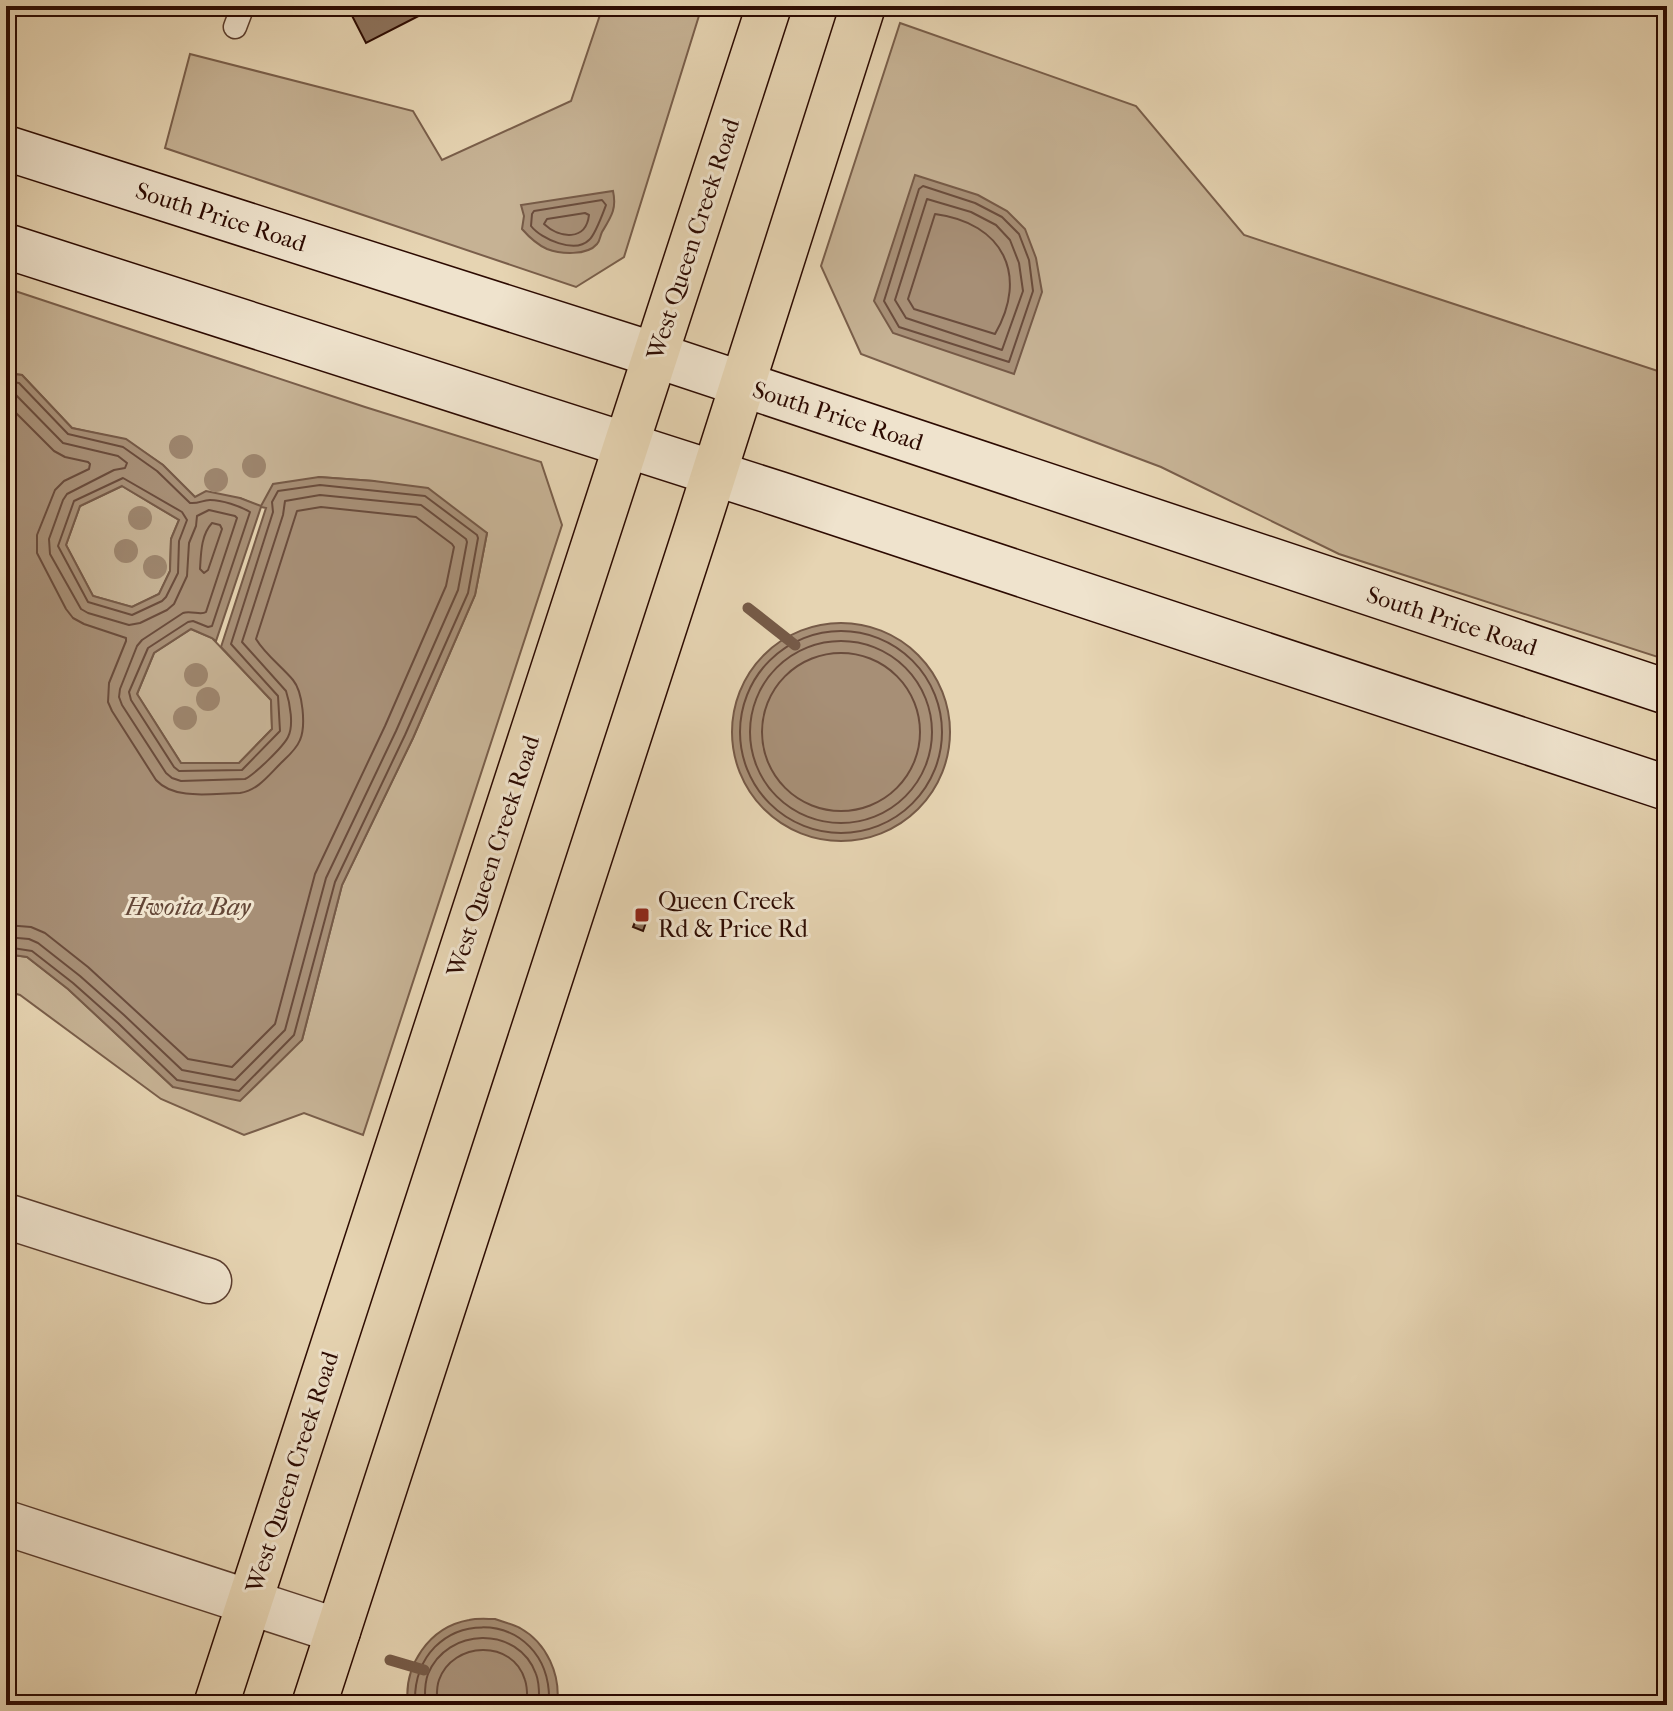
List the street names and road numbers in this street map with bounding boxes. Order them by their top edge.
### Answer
street label: West Queen Creek Road [640,114,746,364]
street label: South Price Road [132,176,311,258]
street label: South Price Road [749,375,928,457]
street label: South Price Road [1363,580,1542,662]
street label: West Queen Creek Road [440,731,546,981]
street label: West Queen Creek Road [239,1347,345,1597]

